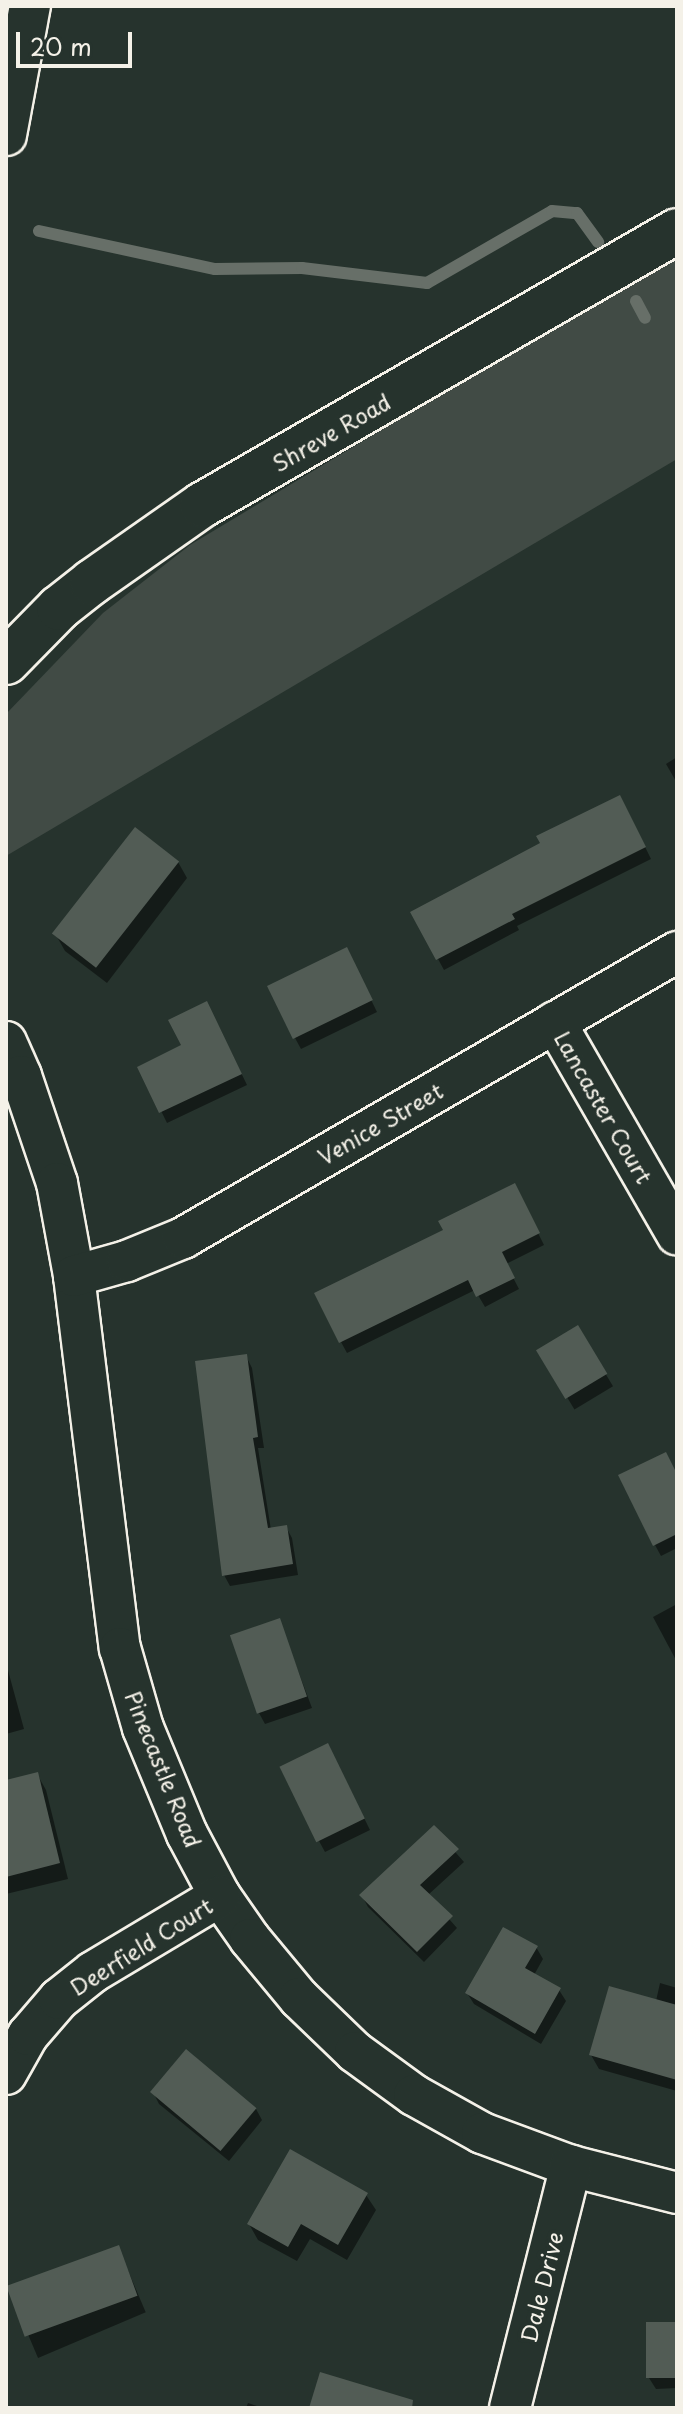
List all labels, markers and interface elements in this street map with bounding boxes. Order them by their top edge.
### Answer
scale bar [20,16,136,66]
text: 20 m [30,28,92,64]
street label: Shreve Road [267,388,395,476]
street label: Lancaster Court [549,1026,659,1188]
street label: Venice Street [313,1076,447,1170]
street label: Pinecastle Road [120,1687,208,1851]
street label: Deerfield Court [65,1892,217,2000]
street label: Dale Drive [514,2228,568,2346]

